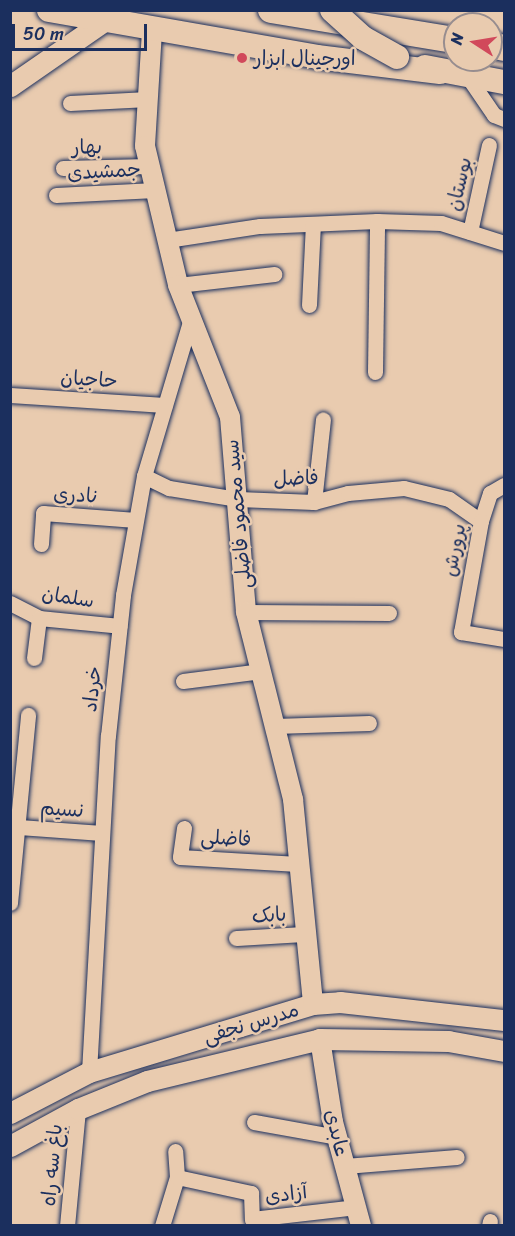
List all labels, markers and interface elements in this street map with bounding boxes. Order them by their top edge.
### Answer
scale bar [15,12,150,50]
north arrow [443,12,503,72]
text: 50 m [23,18,64,50]
text: N [442,30,472,47]
place label: اورجینال ابزار [254,46,356,70]
marker: اورجینال ابزار [235,51,249,65]
street label: بهار [71,134,103,160]
street label: بوستان [441,155,477,213]
street label: جمشیدی [66,157,142,185]
street label: حاجیان [60,365,118,393]
street label: سید محمود فاضلی [220,438,256,590]
street label: فاضل [273,466,319,490]
street label: نادری [53,482,99,508]
street label: پرورش [437,521,471,579]
street label: سلمان [40,581,96,613]
street label: خرداد [78,665,106,713]
street label: نسیم [39,796,85,822]
street label: فاضلی [200,825,252,851]
street label: بابک [251,902,287,928]
street label: مدرس نجفی [200,997,302,1049]
street label: عابدی [320,1107,354,1159]
street label: باغ سه راه [36,1123,68,1207]
street label: آزادی [264,1180,308,1208]

